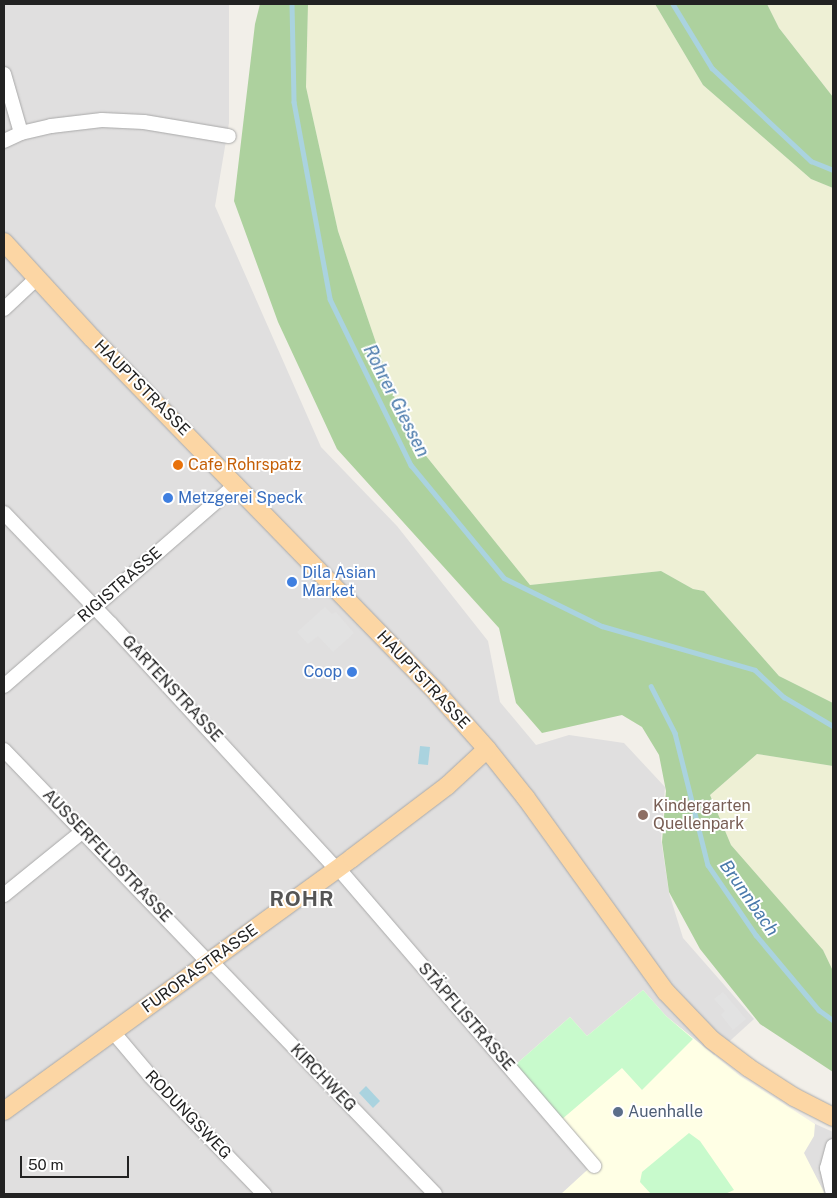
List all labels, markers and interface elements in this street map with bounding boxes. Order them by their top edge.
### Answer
street label: HAUPTSTRASSE [90,336,194,440]
water label: Rohrer Giessen [358,341,434,461]
place label: Cafe Rohrspatz [188,455,302,475]
marker: Cafe Rohrspatz [172,459,184,471]
place label: Metzgerei Speck [178,488,303,508]
marker: Metzgerei Speck [162,492,174,504]
street label: RIGISTRASSE [74,543,166,627]
place label: Dila Asian Market [302,563,376,601]
marker: Dila Asian Market [286,576,298,588]
street label: HAUPTSTRASSE [373,627,473,733]
street label: GARTENSTRASSE [118,632,226,746]
place label: Coop [303,662,342,682]
marker: Coop [346,666,358,678]
street label: AUSSERFELDSTRASSE [38,785,176,927]
place label: Kindergarten Quellenpark [653,796,751,834]
marker: Kindergarten Quellenpark [637,809,649,821]
water label: Brunnbach [715,856,783,940]
district label: ROHR [269,886,335,912]
street label: FURORASTRASSE [138,921,262,1017]
street label: STÄPFLISTRASSE [414,959,518,1075]
street label: KIRCHWEG [286,1040,360,1116]
street label: RODUNGSWEG [141,1067,235,1163]
place label: Auenhalle [628,1102,703,1122]
marker: Auenhalle [612,1106,624,1118]
scale bar [22,1146,131,1178]
text: 50 m [28,1156,63,1173]

